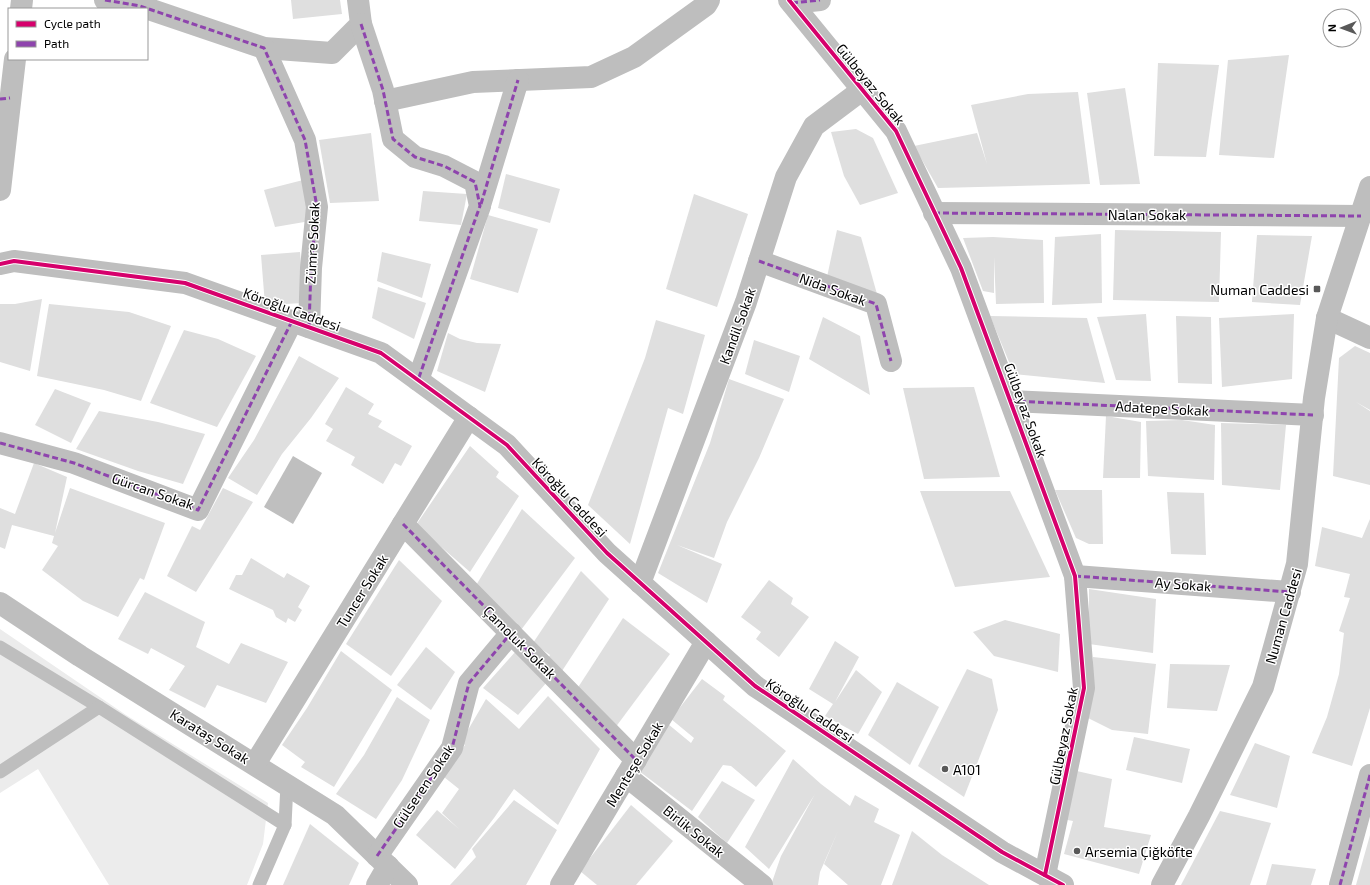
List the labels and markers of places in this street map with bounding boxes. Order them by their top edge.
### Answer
place label: Numan Caddesi [1210,281,1309,298]
marker: Numan Caddesi [1312,284,1322,294]
place label: A101 [953,761,981,778]
marker: A101 [940,764,950,774]
place label: Arsemia Çiğköfte [1085,843,1193,861]
marker: Arsemia Çiğköfte [1072,846,1082,856]

